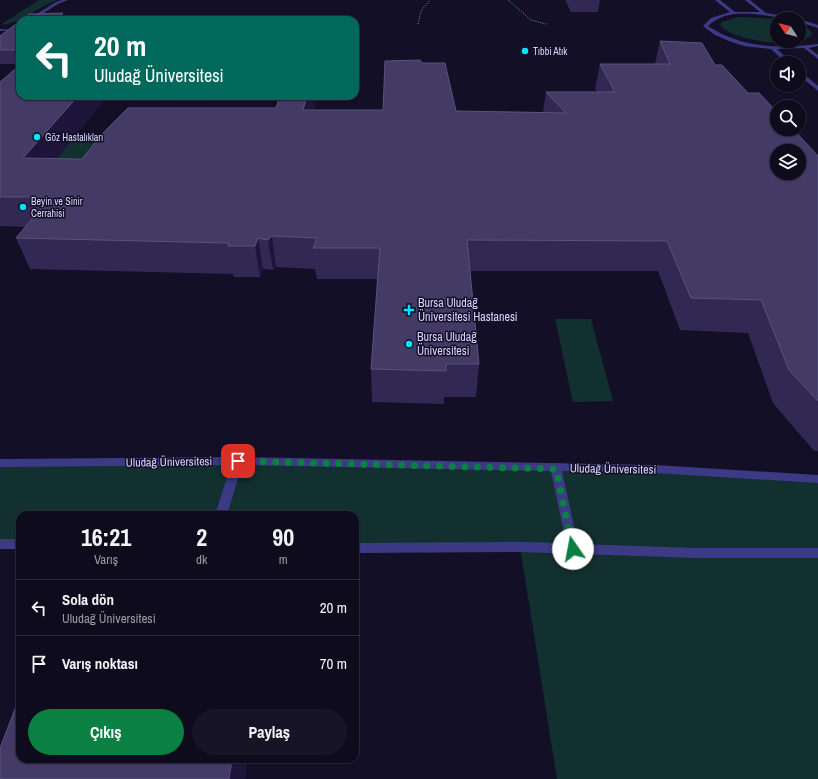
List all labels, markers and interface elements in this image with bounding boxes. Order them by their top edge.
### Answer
north arrow [770,12,806,48]
map controls [770,12,806,180]
text: 20 m [94,27,146,65]
icon: left [28,32,80,84]
place label: Tıbbi Atık [533,45,568,58]
marker: Tıbbi Atık [520,46,530,56]
button: sound [770,56,806,92]
text: Uludağ Üniversitesi [94,63,224,88]
button: search [770,100,806,136]
place label: Göz Hastalıkları [45,131,103,144]
marker: Göz Hastalıkları [32,132,42,142]
button: layers [770,144,806,180]
place label: Beyin ve Sinir Cerrahisi [31,195,83,220]
marker: Beyin ve Sinir Cerrahisi [18,202,28,212]
place label: Bursa Uludağ Üniversitesi Hastanesi [418,295,518,325]
marker: Bursa Uludağ Üniversitesi Hastanesi [403,304,415,316]
place label: Bursa Uludağ Üniversitesi [417,329,477,359]
marker: Bursa Uludağ Üniversitesi [404,339,414,349]
pin [221,444,255,478]
icon: arrive [227,450,249,472]
street label: Uludağ Üniversitesi [126,452,212,471]
street label: Uludağ Üniversitesi [570,459,656,478]
text: 16:21 [81,521,131,553]
text: 2 [196,521,207,553]
text: 90 [272,521,294,553]
position arrow [552,528,594,570]
text: Varış [94,551,118,568]
text: dk [196,551,207,568]
text: m [279,551,288,568]
text: Sola dön [62,589,114,610]
icon: left [28,597,50,619]
text: 20 m [320,597,347,618]
text: Uludağ Üniversitesi [62,610,156,627]
icon: arrive [28,653,50,675]
text: Varış noktası [62,653,138,674]
text: 70 m [320,653,347,674]
button: Çıkış [28,709,184,755]
button: Paylaş [192,709,347,755]

